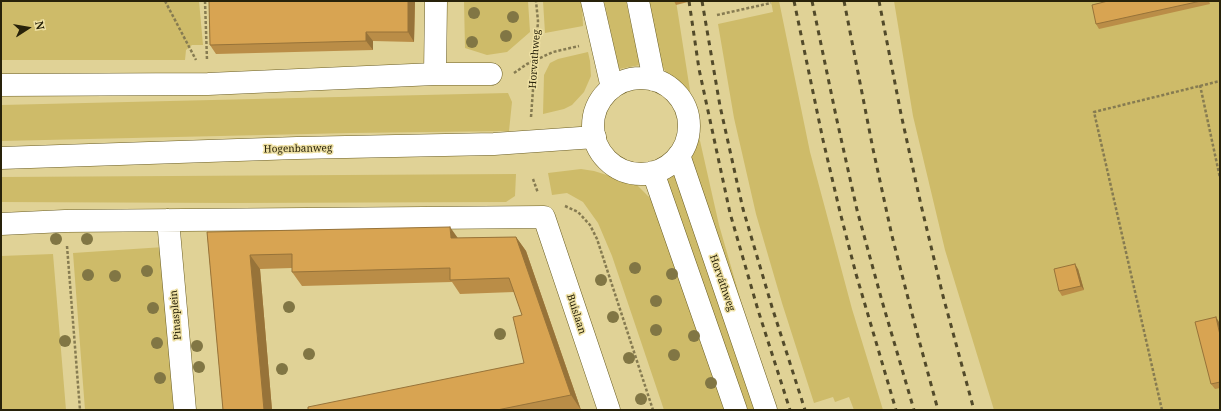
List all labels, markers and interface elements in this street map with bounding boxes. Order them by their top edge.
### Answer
north arrow [8,8,48,48]
text: N [32,20,48,31]
street label: Horvathweg [527,29,543,89]
street label: Hogenbanweg [264,142,332,156]
street label: Horváthweg [707,253,737,313]
street label: Pinasplein [168,290,184,340]
street label: Buislaan [564,292,588,336]

